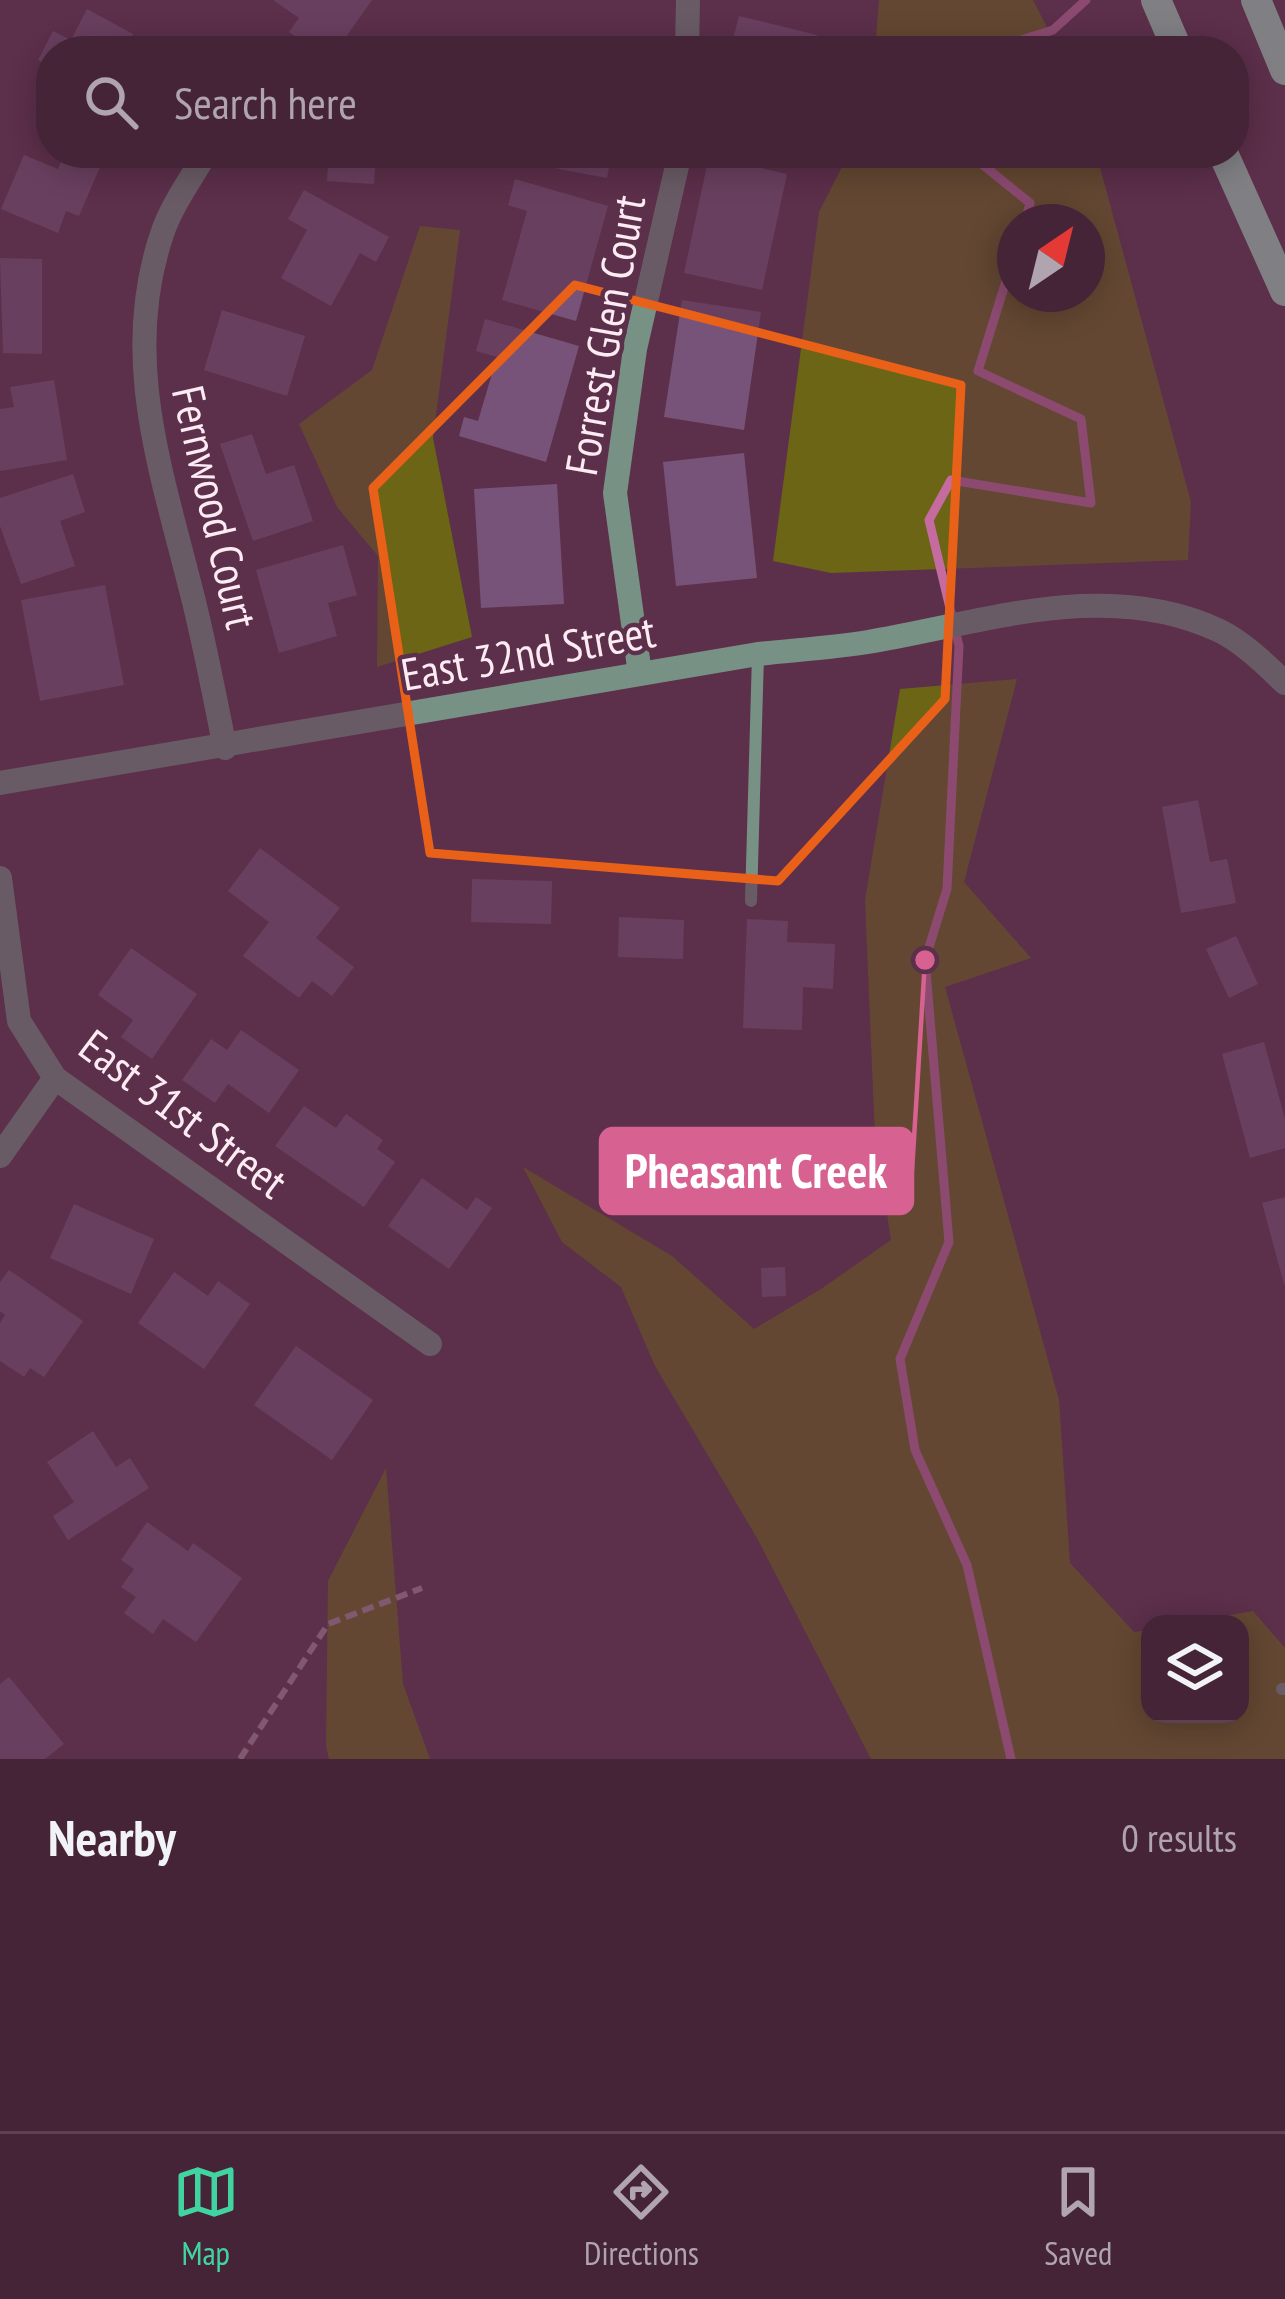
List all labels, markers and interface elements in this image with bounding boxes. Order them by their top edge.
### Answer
search box [36,36,1249,168]
icon: search [78,69,144,135]
text: Search here [174,73,357,131]
street label: Forrest Glen Court [551,190,657,479]
north arrow [997,204,1105,312]
street label: Fernwood Court [160,380,272,635]
street label: East 32nd Street [396,601,660,703]
street label: East 31st Street [69,1016,300,1210]
callout: Pheasant Creek [601,1129,912,1213]
text: Pheasant Creek [625,1139,888,1201]
map controls [1141,1615,1249,1723]
button: layers [1141,1615,1249,1723]
text: Nearby [48,1804,176,1870]
text: 0 results [1121,1812,1237,1863]
tab: Map [173,2159,239,2274]
tab: Directions [584,2159,699,2274]
tab: Saved [1044,2159,1112,2274]

